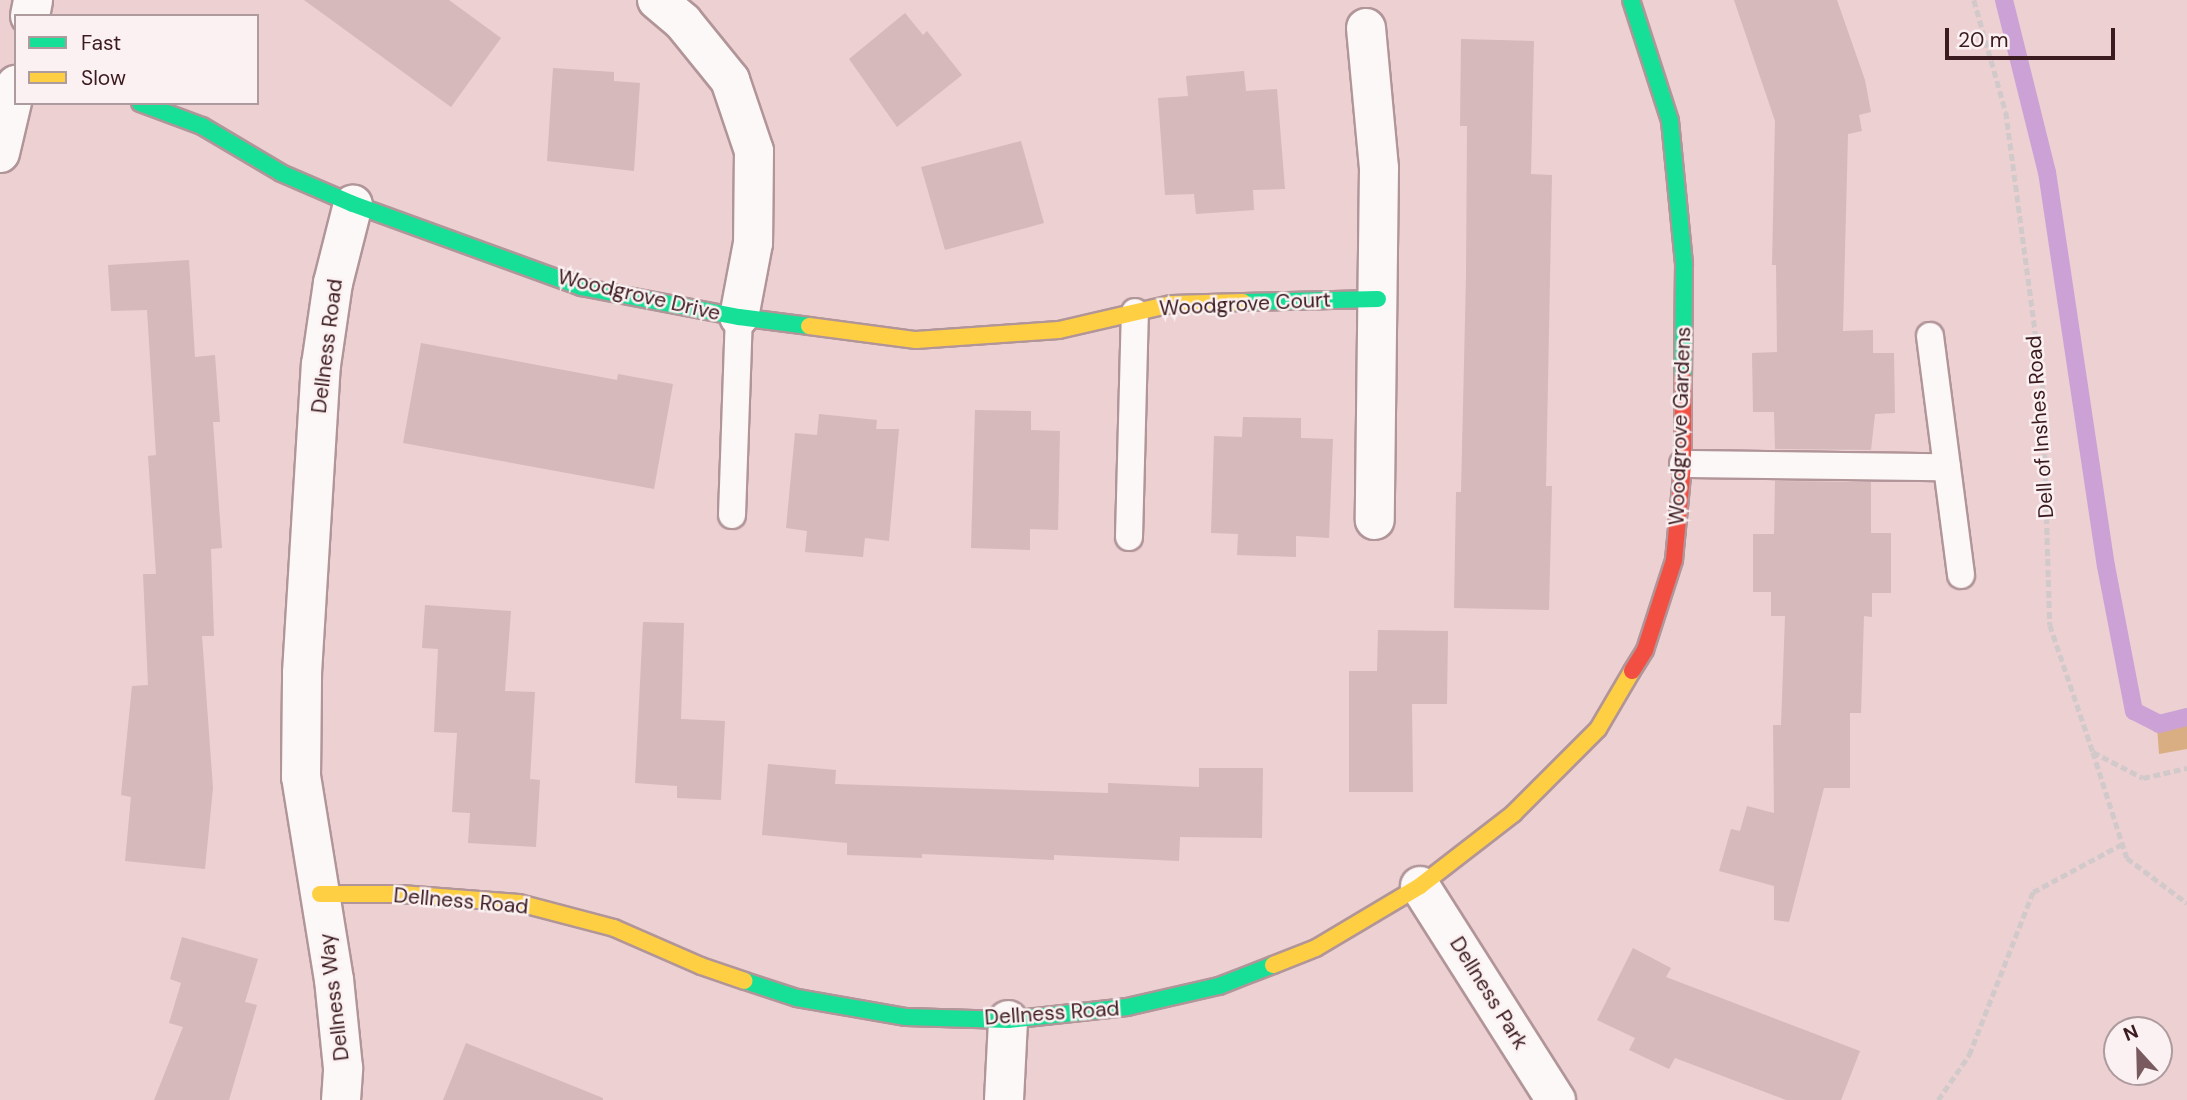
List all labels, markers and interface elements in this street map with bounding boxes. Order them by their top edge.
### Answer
legend [14,14,259,105]
scale bar [1949,14,2119,58]
text: 20 m [1958,26,2009,54]
text: Fast [81,29,121,57]
text: Slow [81,64,126,92]
street label: Woodgrove Drive [555,264,723,326]
street label: Dellness Road [306,277,348,415]
street label: Woodgrove Court [1158,287,1332,321]
street label: Woodgrove Gardens [1664,326,1696,526]
street label: Dell of Inshes Road [2021,335,2059,519]
street label: Dellness Road [393,883,529,919]
street label: Dellness Way [314,932,354,1062]
street label: Dellness Park [1444,932,1534,1054]
street label: Dellness Road [984,996,1120,1030]
north arrow [2103,1016,2173,1086]
text: N [2120,1019,2142,1047]

